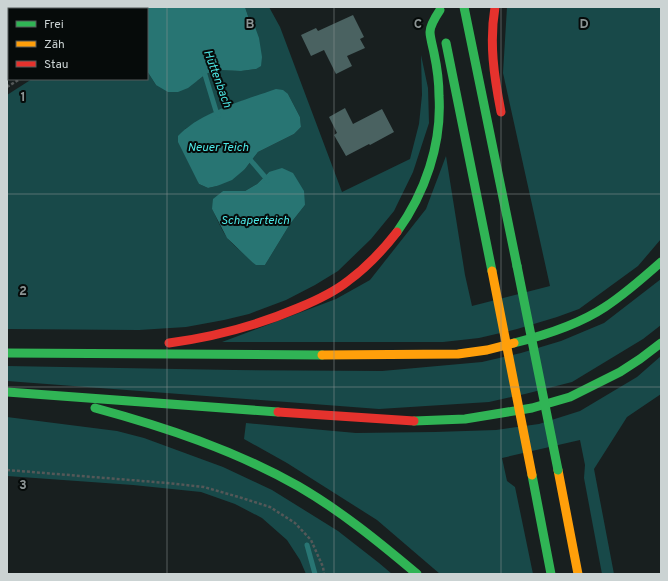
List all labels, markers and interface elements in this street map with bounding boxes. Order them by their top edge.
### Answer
legend [8,8,148,80]
text: Frei [44,17,64,33]
text: B [246,17,255,33]
text: C [414,17,422,33]
text: D [579,17,589,33]
text: Zäh [44,37,65,53]
water label: Hüttenbach [199,48,235,111]
text: Stau [44,57,69,73]
text: 1 [20,90,26,106]
water label: Neuer Teich [187,140,249,156]
water label: Schaperteich [221,213,290,229]
text: 2 [19,284,27,300]
text: 3 [19,478,27,494]

